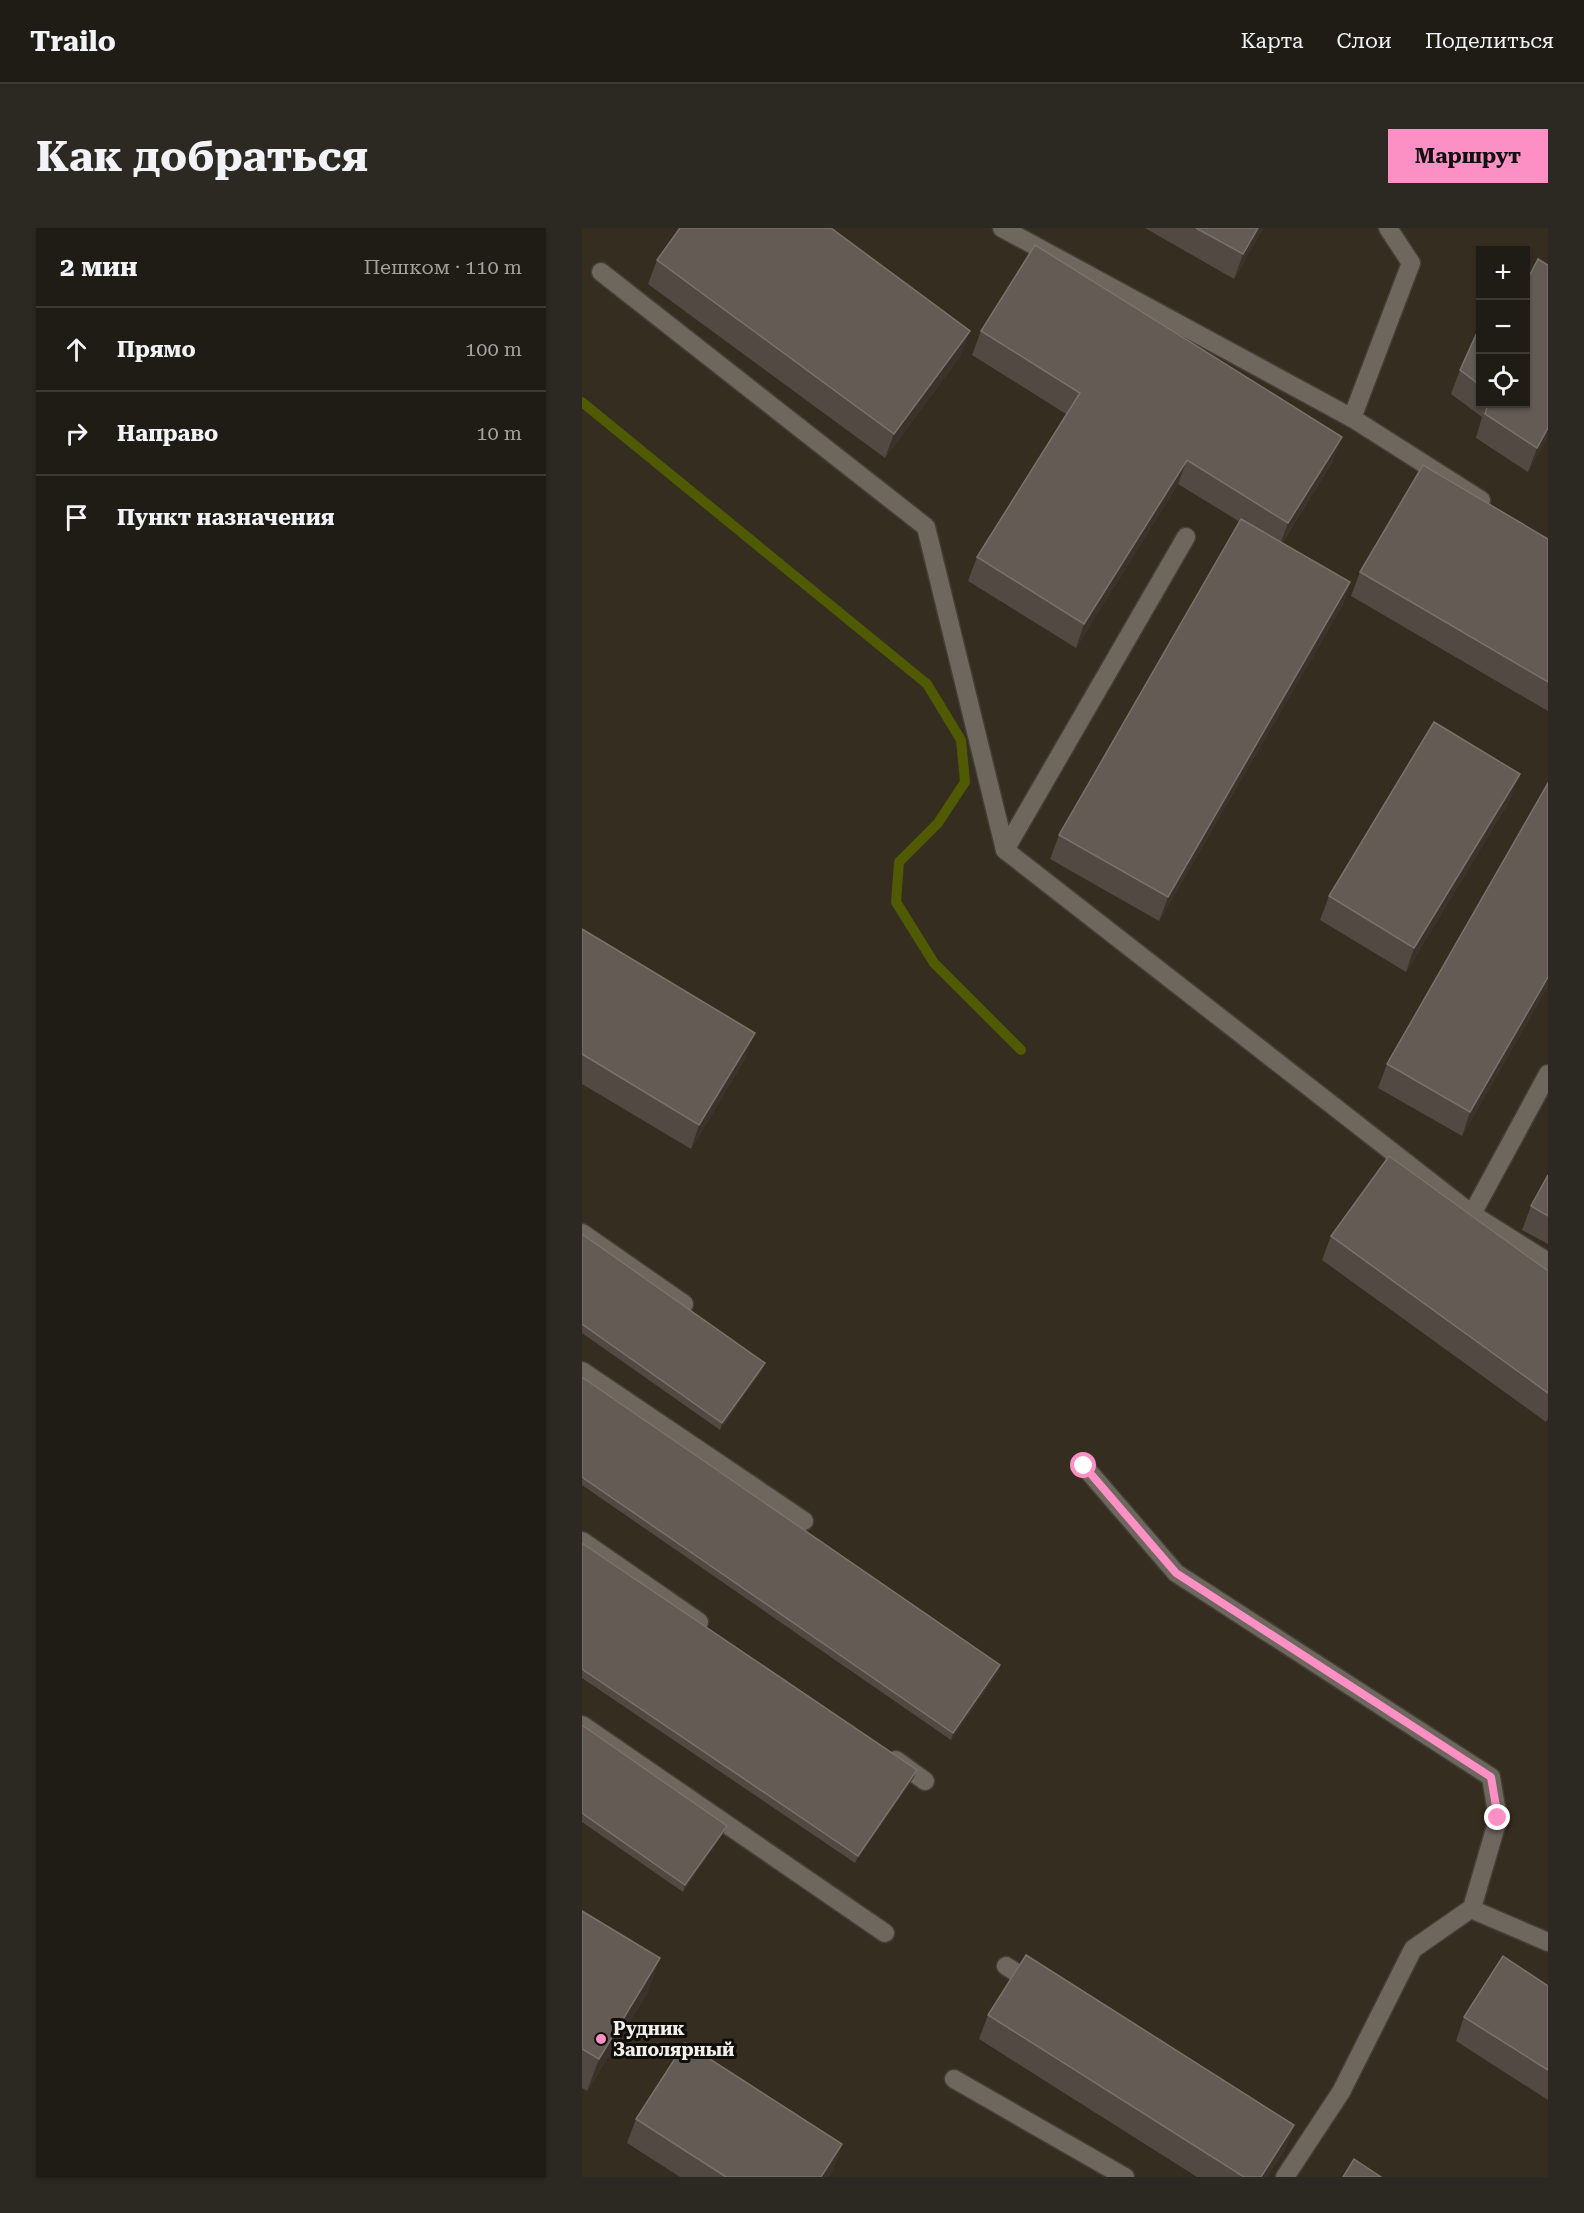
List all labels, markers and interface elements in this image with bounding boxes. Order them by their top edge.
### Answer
text: Trailo [30,25,116,58]
text: Карта [1241,29,1304,53]
text: Слои [1337,29,1392,53]
text: Поделиться [1425,29,1554,53]
button: Маршрут [1388,129,1548,183]
text: Как добраться [36,132,368,181]
map controls [1476,246,1530,408]
button: + [1476,246,1530,300]
text: 2 мин [60,252,138,282]
text: Пешком · 110 m [364,255,522,279]
button: − [1476,300,1530,354]
icon: ahead [60,333,93,366]
text: Прямо [117,337,196,362]
text: 100 m [465,337,522,361]
button: locate [1476,354,1530,408]
icon: right [60,417,93,450]
text: Направо [117,421,218,446]
text: 10 m [476,421,522,445]
icon: arrive [60,501,93,534]
text: Пункт назначения [117,505,335,530]
route start [1070,1452,1096,1478]
route end [1484,1804,1510,1830]
place label: Рудник Заполярный [613,2018,734,2060]
marker: Рудник Заполярный [594,2032,608,2046]

